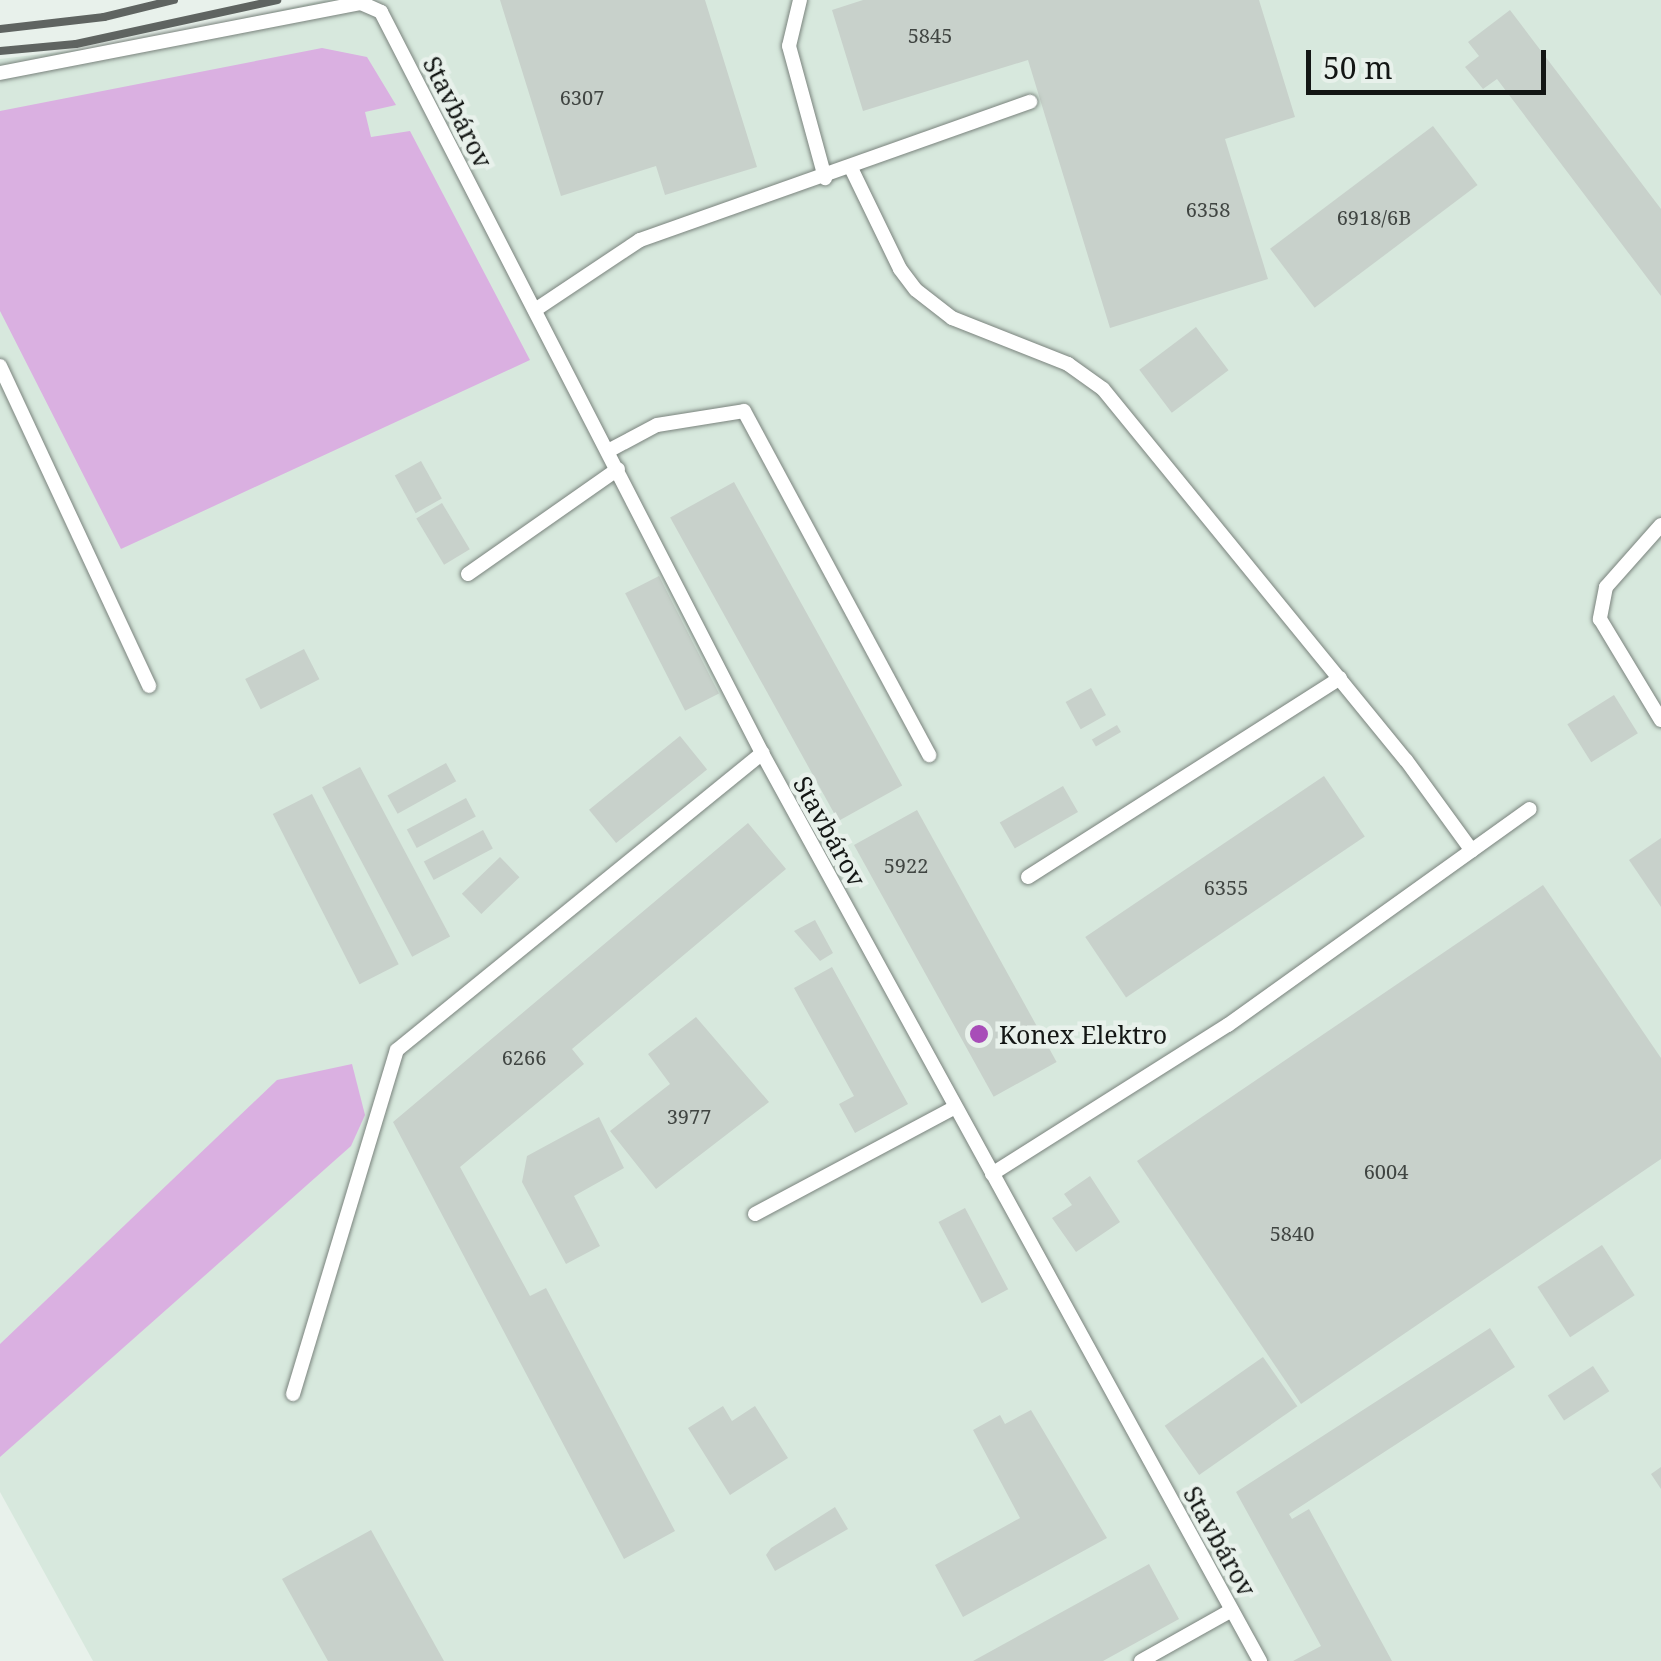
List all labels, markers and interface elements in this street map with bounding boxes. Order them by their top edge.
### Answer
house number: 5845 [908,23,952,47]
scale bar [1311,30,1551,92]
text: 50 m [1323,47,1393,88]
street label: Stavbárov [417,51,499,173]
house number: 6307 [560,85,604,109]
house number: 6358 [1186,197,1230,221]
house number: 6918/6B [1337,205,1411,229]
street label: Stavbárov [788,771,872,891]
house number: 5922 [884,853,928,877]
house number: 6355 [1204,875,1248,899]
place label: Konex Elektro [999,1019,1167,1049]
marker: Konex Elektro [968,1023,990,1045]
house number: 6266 [502,1045,546,1069]
house number: 3977 [667,1104,711,1128]
house number: 6004 [1364,1159,1408,1183]
house number: 5840 [1270,1221,1314,1245]
street label: Stavbárov [1178,1481,1262,1601]

